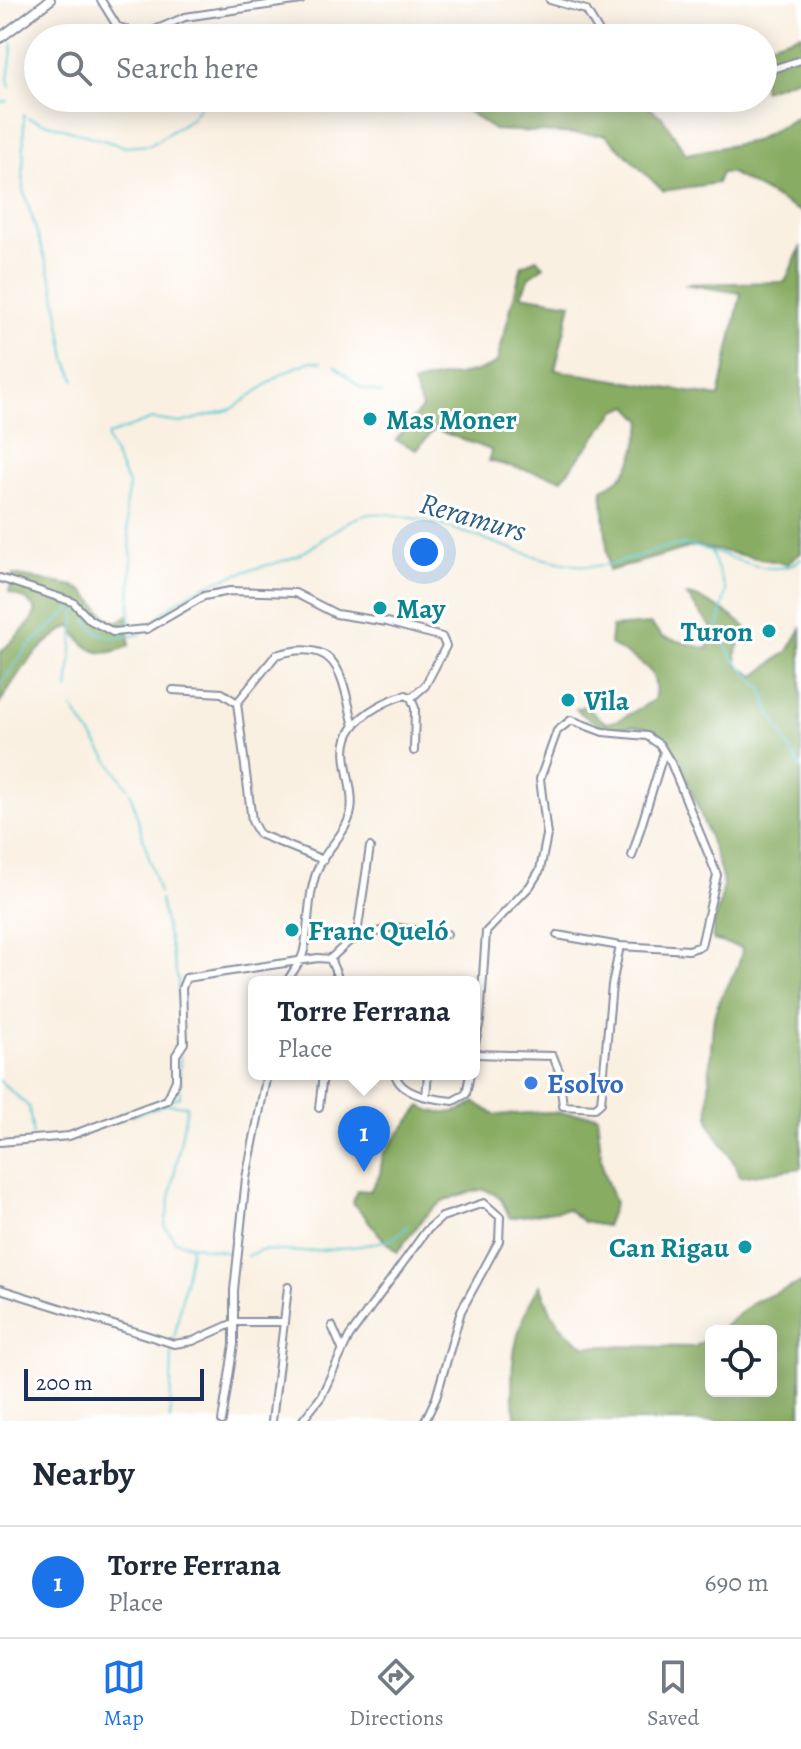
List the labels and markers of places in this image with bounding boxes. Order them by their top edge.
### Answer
place label: Mas Moner [386,401,517,439]
marker: Mas Moner [361,410,379,428]
place label: May [396,590,446,628]
marker: May [371,599,389,617]
place label: Turon [681,613,753,651]
marker: Turon [760,622,778,640]
place label: Vila [583,682,630,720]
marker: Vila [559,691,577,709]
place label: Franc Queló [308,912,448,950]
marker: Franc Queló [283,921,301,939]
place label: Esolvo [547,1065,624,1103]
marker: Esolvo [522,1074,540,1092]
pin: 1 [338,1106,390,1172]
place label: Can Rigau [609,1229,730,1267]
marker: Can Rigau [736,1238,754,1256]

